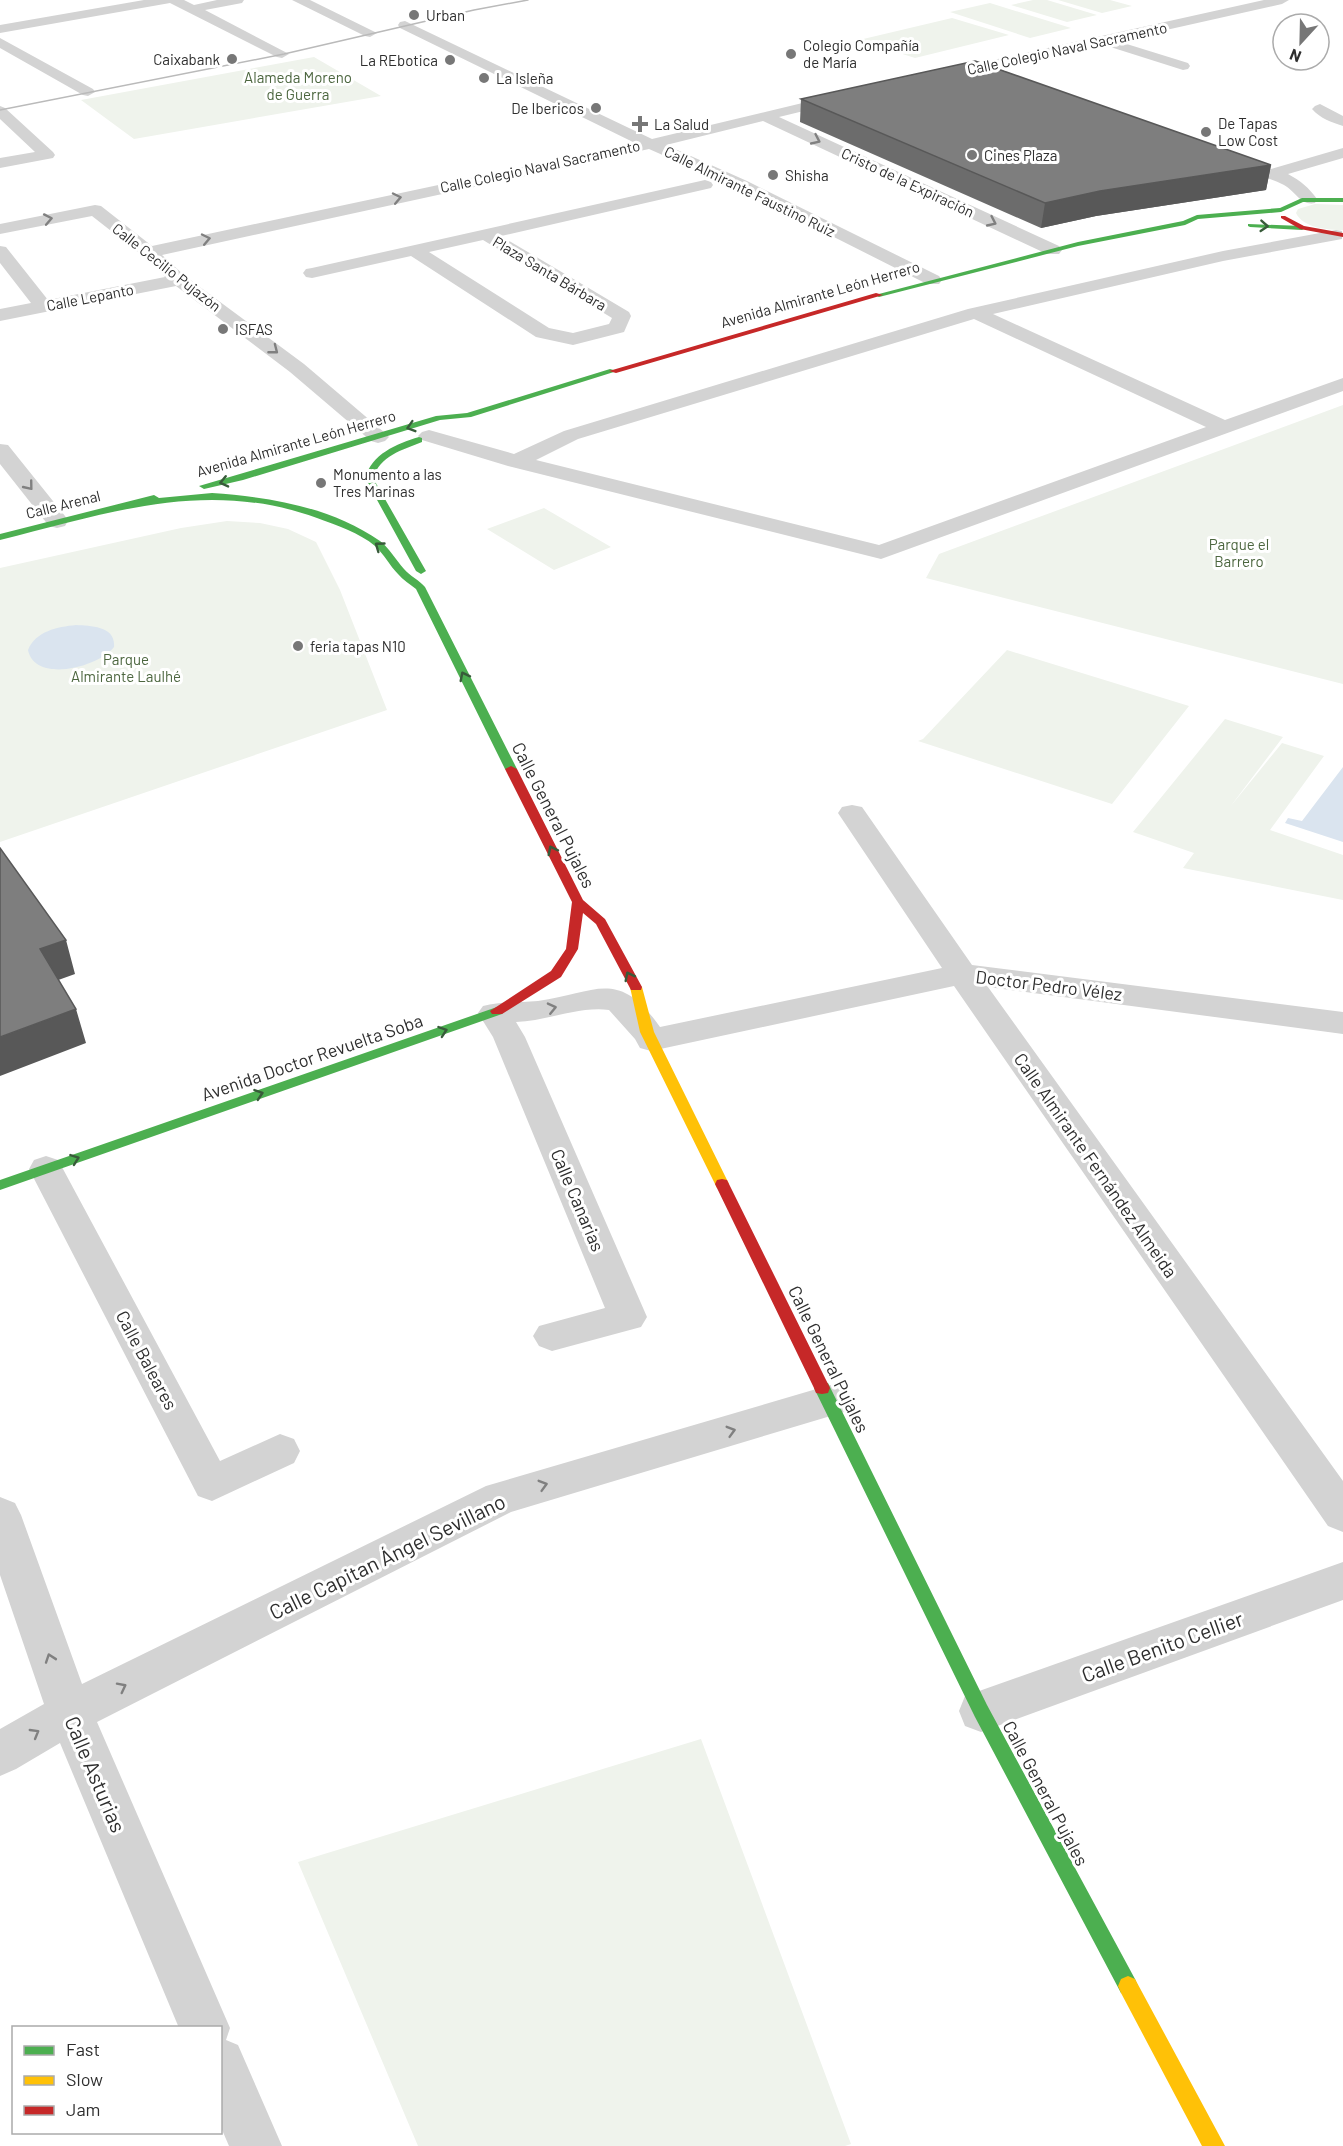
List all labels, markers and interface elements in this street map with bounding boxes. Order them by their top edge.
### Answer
place label: Urban [426,6,465,24]
marker: Urban [407,8,421,22]
north arrow [1271,12,1331,72]
street label: Calle Colegio Naval Sacramento [965,18,1169,78]
place label: Colegio Compañía de María [803,36,919,71]
text: N [1287,46,1304,67]
marker: Colegio Compañía de María [784,47,798,61]
place label: Caixabank [153,50,220,68]
place label: La REbotica [360,51,438,69]
marker: Caixabank [225,52,239,66]
marker: La REbotica [443,53,457,67]
park label: Alameda Moreno de Guerra [244,68,352,103]
place label: La Isleña [496,69,553,87]
marker: La Isleña [477,71,491,85]
place label: De Ibericos [511,99,584,117]
marker: De Ibericos [589,101,603,115]
place label: De Tapas Low Cost [1218,114,1278,149]
marker: La Salud [631,115,649,133]
place label: La Salud [654,115,709,133]
marker: De Tapas Low Cost [1199,125,1213,139]
one-way arrow [809,132,820,144]
street label: Calle Colegio Naval Sacramento [438,136,642,196]
street label: Calle Almirante Faustino Ruiz [662,142,839,240]
street label: Cristo de la Expiración [839,143,977,221]
place label: Cines Plaza [984,146,1057,164]
marker: Cines Plaza [965,148,979,162]
place label: Shisha [785,166,829,184]
marker: Shisha [766,168,780,182]
one-way arrow [392,192,402,205]
one-way arrow [43,214,52,226]
one-way arrow [986,214,997,226]
street label: Calle Cecilio Pujazón [109,219,225,315]
one-way arrow [1260,219,1269,232]
street label: Plaza Santa Bárbara [490,232,610,314]
one-way arrow [201,234,211,247]
street label: Avenida Almirante León Herrero [718,257,922,331]
street label: Calle Lepanto [45,280,135,314]
place label: ISFAS [235,320,273,338]
marker: ISFAS [216,322,230,336]
one-way arrow [267,342,278,353]
street label: Avenida Almirante León Herrero [194,406,398,480]
one-way arrow [406,420,417,432]
place label: Monumento a las Tres Marinas [333,465,442,500]
one-way arrow [220,474,230,487]
marker: Monumento a las Tres Marinas [314,476,328,490]
one-way arrow [21,479,32,490]
street label: Calle Arenal [24,486,102,522]
park label: Parque el Barrero [1209,535,1269,570]
one-way arrow [375,542,386,553]
place label: feria tapas N10 [310,637,406,655]
marker: feria tapas N10 [291,639,305,653]
park label: Parque Almirante Laulhé [71,650,181,685]
one-way arrow [459,671,471,682]
street label: Calle General Pujales [508,738,600,892]
one-way arrow [547,845,559,856]
street label: Doctor Pedro Vélez [975,965,1123,1005]
one-way arrow [625,972,636,982]
one-way arrow [547,1002,557,1015]
street label: Avenida Doctor Revuelta Soba [198,1009,426,1105]
one-way arrow [438,1026,448,1038]
street label: Calle Almirante Fernández Almeida [1010,1048,1182,1282]
one-way arrow [253,1088,264,1101]
street label: Calle Canarias [547,1145,609,1255]
one-way arrow [69,1153,80,1166]
street label: Calle General Pujales [784,1282,874,1436]
street label: Calle Baleares [112,1307,182,1413]
one-way arrow [725,1426,735,1438]
one-way arrow [537,1480,548,1492]
street label: Calle Capitan Ángel Sevillano [265,1488,509,1624]
street label: Calle Benito Cellier [1078,1605,1247,1687]
one-way arrow [45,1653,58,1664]
one-way arrow [115,1683,126,1694]
street label: Calle Asturias [60,1712,132,1836]
street label: Calle General Pujales [999,1717,1093,1869]
one-way arrow [29,1729,39,1741]
legend [12,2026,222,2134]
text: Fast [66,2038,100,2060]
text: Slow [66,2068,103,2090]
text: Jam [66,2098,100,2120]

